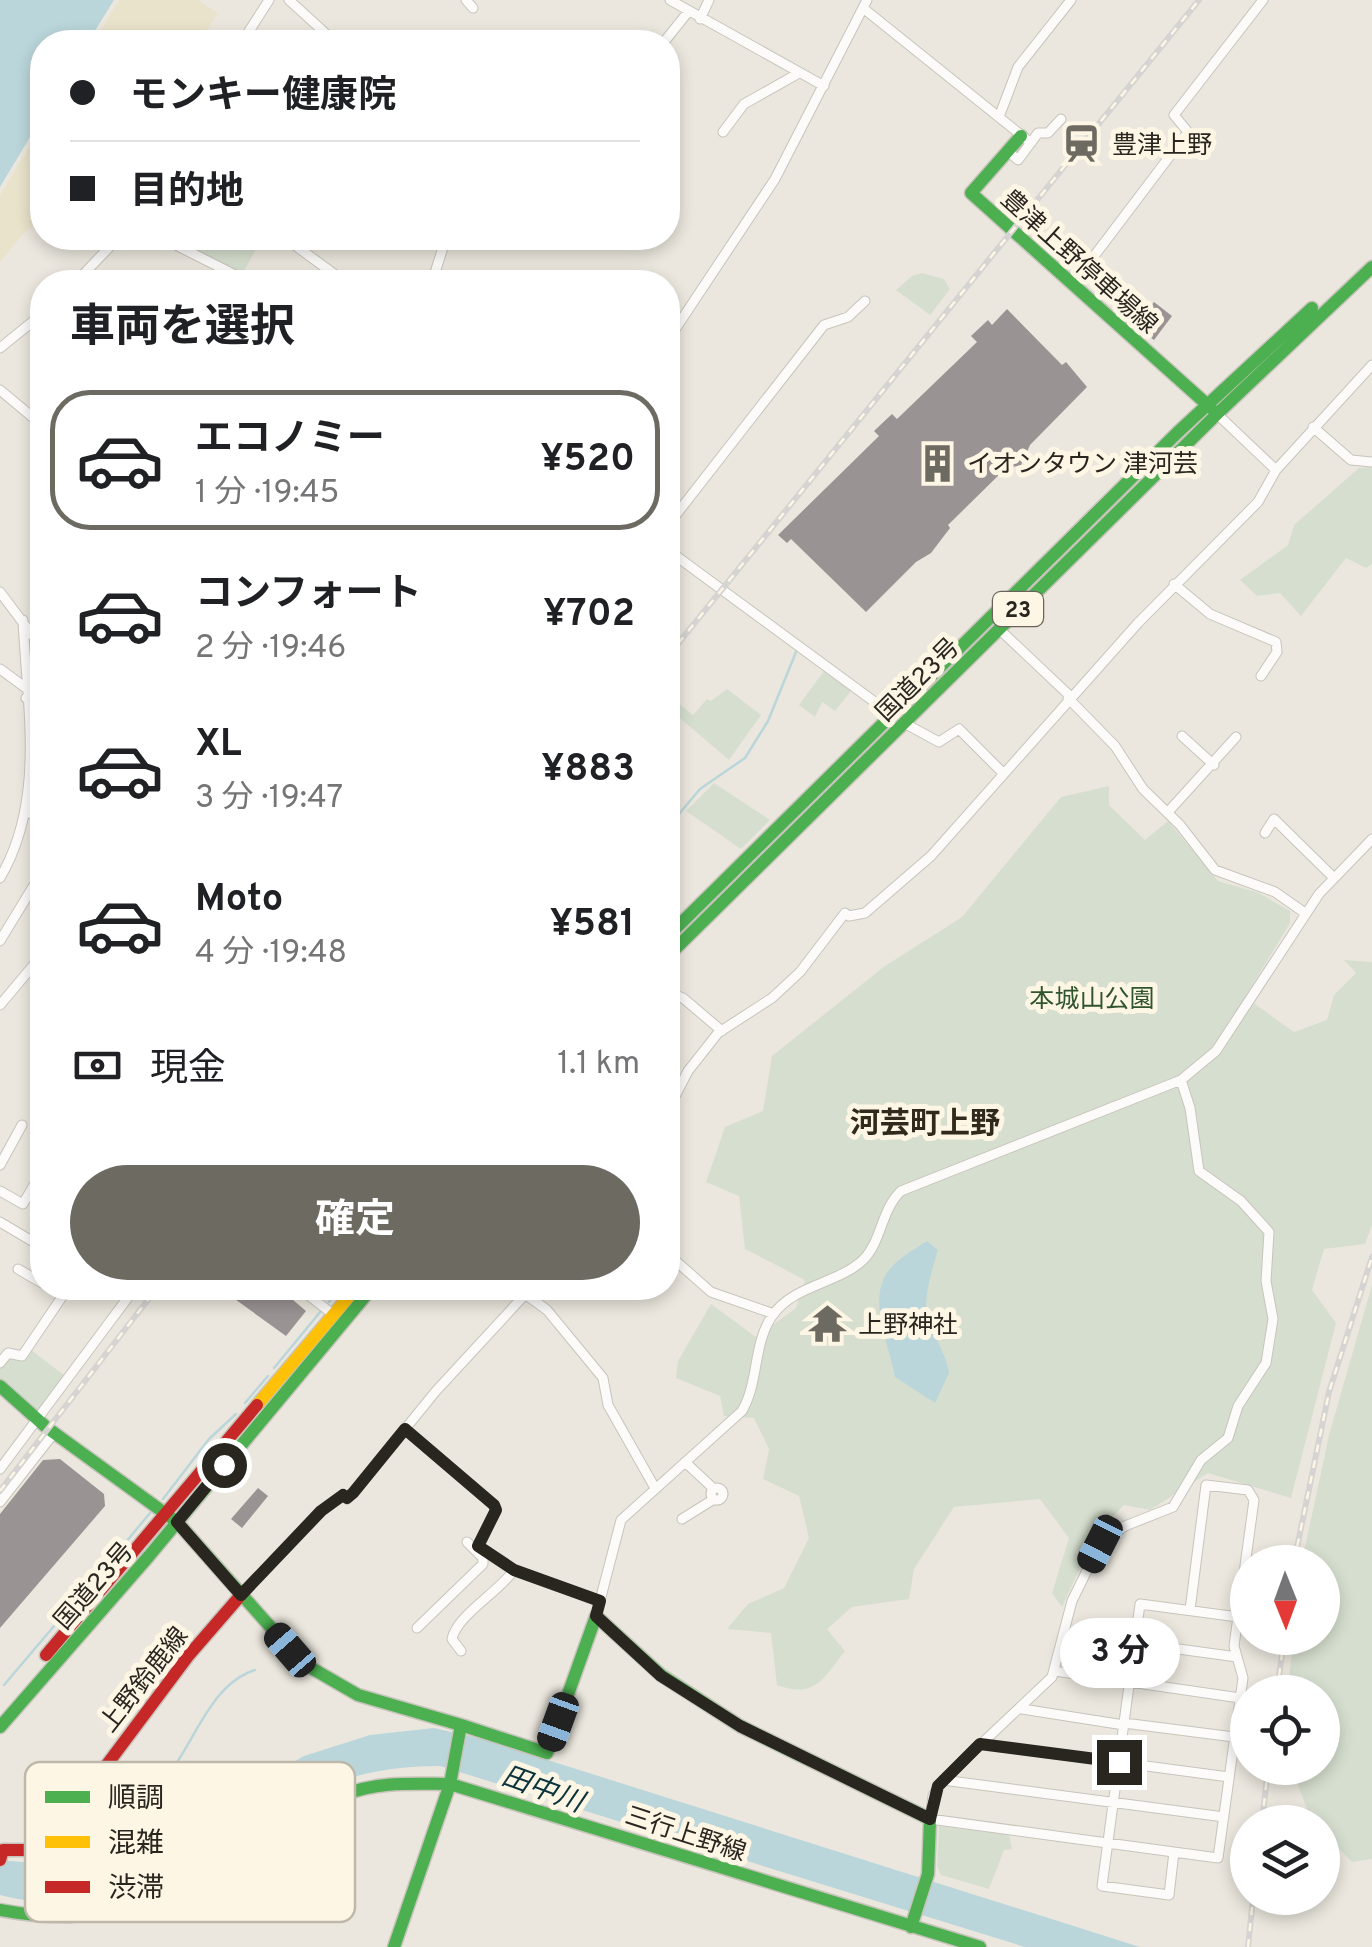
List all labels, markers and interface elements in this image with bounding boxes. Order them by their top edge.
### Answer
text: モンキー健康院 [130,73,396,122]
station icon: 豊津上野 [1061,123,1103,165]
place label: 豊津上野 [1112,131,1212,163]
text: 目的地 [130,169,244,218]
street label: 豊津上野停車場線 [993,184,1163,342]
text: 車両を選択 [70,301,295,358]
icon: car [75,415,165,505]
text: エコノミー [195,416,385,465]
text: ¥520 [540,436,635,485]
building icon: イオンタウン 津河芸 [916,442,958,484]
place label: イオンタウン 津河芸 [967,450,1198,482]
text: 1 分 · 19:45 [195,474,339,514]
icon: car [75,570,165,660]
text: コンフォート [195,571,422,620]
text: ¥702 [543,591,635,640]
road number: 23 [993,592,1043,626]
text: 2 分 · 19:46 [195,629,346,669]
street label: 国道23号 [871,633,968,730]
text: XL [195,721,242,770]
icon: car [75,725,165,815]
text: ¥883 [541,746,635,795]
text: 3 分 · 19:47 [195,779,343,819]
text: Moto [195,876,283,925]
icon: car [75,880,165,970]
text: ¥581 [550,901,635,950]
text: 4 分 · 19:48 [195,934,347,974]
park label: 本城山公園 [1029,985,1155,1017]
icon: cash [70,1038,125,1093]
text: 1.1 km [557,1045,640,1085]
text: 現金 [150,1046,226,1095]
district label: 河芸町上野 [850,1107,1000,1144]
button: 確定 [70,1165,640,1280]
temple icon: 上野神社 [807,1303,849,1345]
place label: 上野神社 [858,1311,958,1343]
route start [202,1443,247,1488]
car [1073,1510,1127,1578]
street label: 国道23号 [49,1537,142,1637]
north arrow [1230,1545,1340,1655]
map controls [1230,1545,1340,1915]
callout: 3 分 [1059,1617,1179,1687]
car [259,1618,321,1682]
street label: 上野鈴鹿線 [94,1622,196,1740]
text: 3 分 [1090,1633,1150,1673]
button: locate [1230,1675,1340,1785]
car [534,1689,582,1755]
route end [1097,1740,1142,1785]
water label: 田中川 [496,1760,590,1823]
legend [25,1762,355,1922]
text: 順調 [108,1782,164,1818]
street label: 三行上野線 [621,1801,749,1870]
button: layers [1230,1805,1340,1915]
text: 混雑 [108,1827,164,1863]
text: 渋滞 [108,1872,164,1908]

